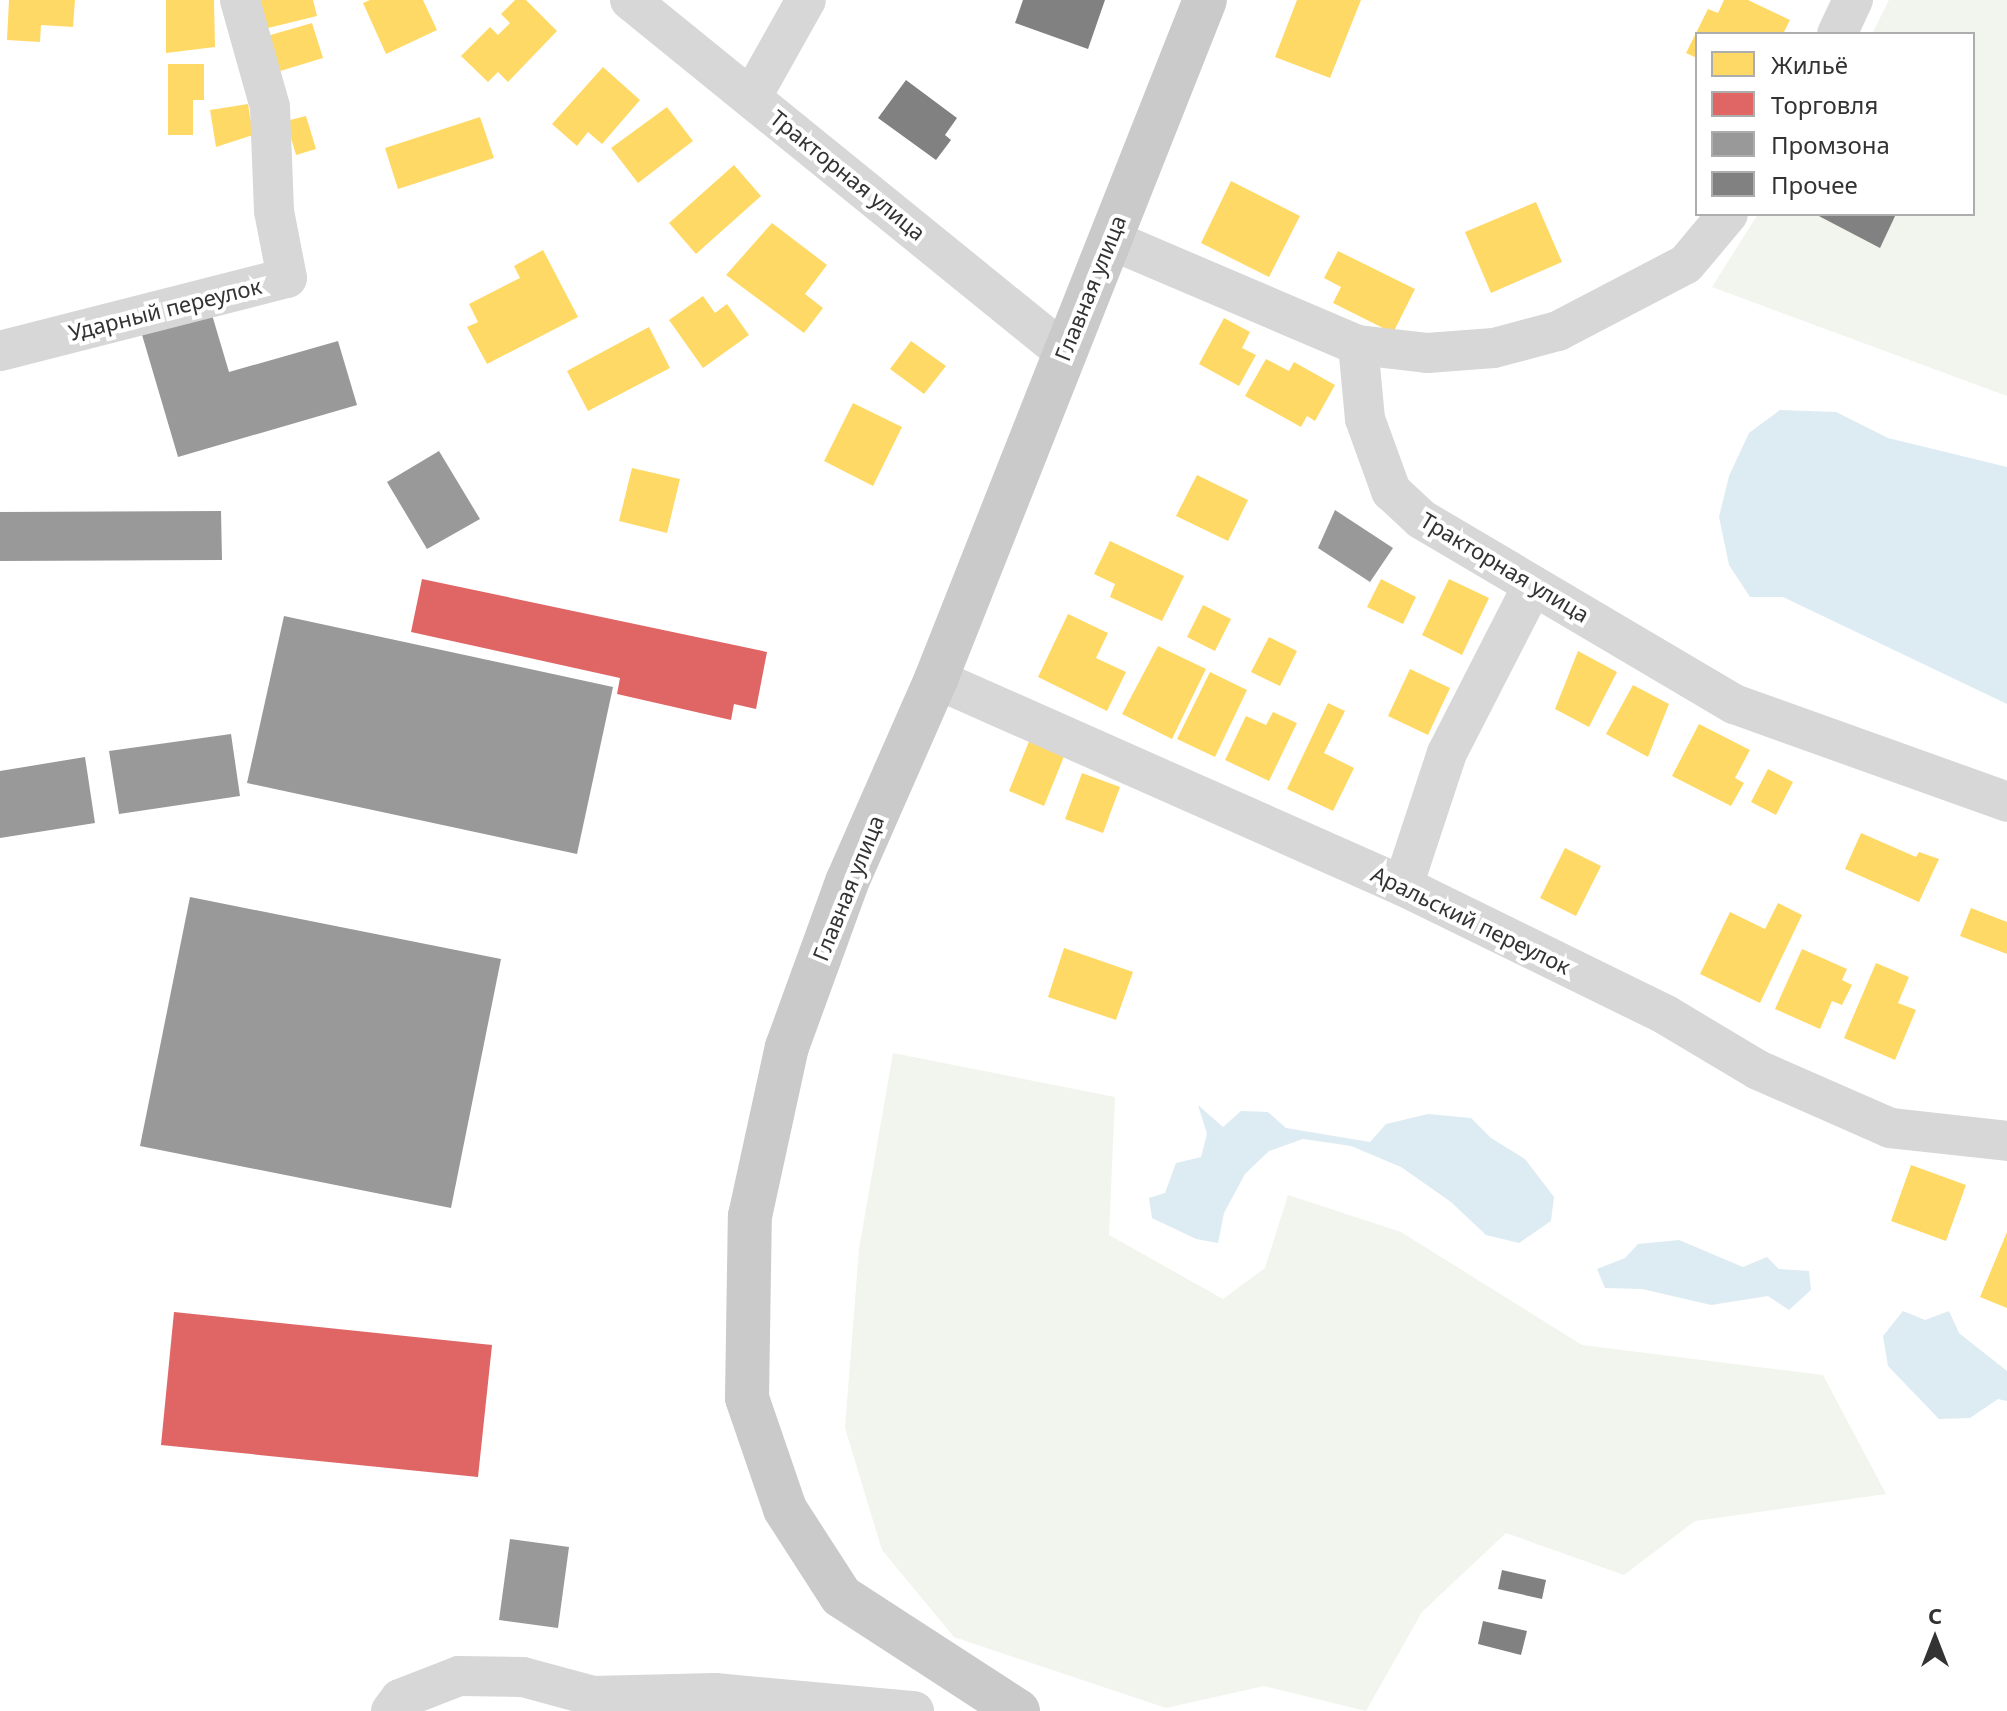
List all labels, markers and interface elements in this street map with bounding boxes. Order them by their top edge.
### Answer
legend [1695,32,1975,216]
text: Жильё [1771,48,1848,81]
text: Торговля [1771,88,1878,121]
street label: Тракторная улица [765,104,931,246]
text: Промзона [1771,128,1890,161]
text: Прочее [1771,168,1858,201]
street label: Главная улица [1049,211,1131,365]
street label: Ударный переулок [66,272,264,346]
street label: Тракторная улица [1416,506,1594,628]
street label: Главная улица [807,811,889,965]
street label: Аральский переулок [1367,860,1575,980]
north arrow [1895,1599,1975,1679]
text: С [1928,1600,1942,1630]

